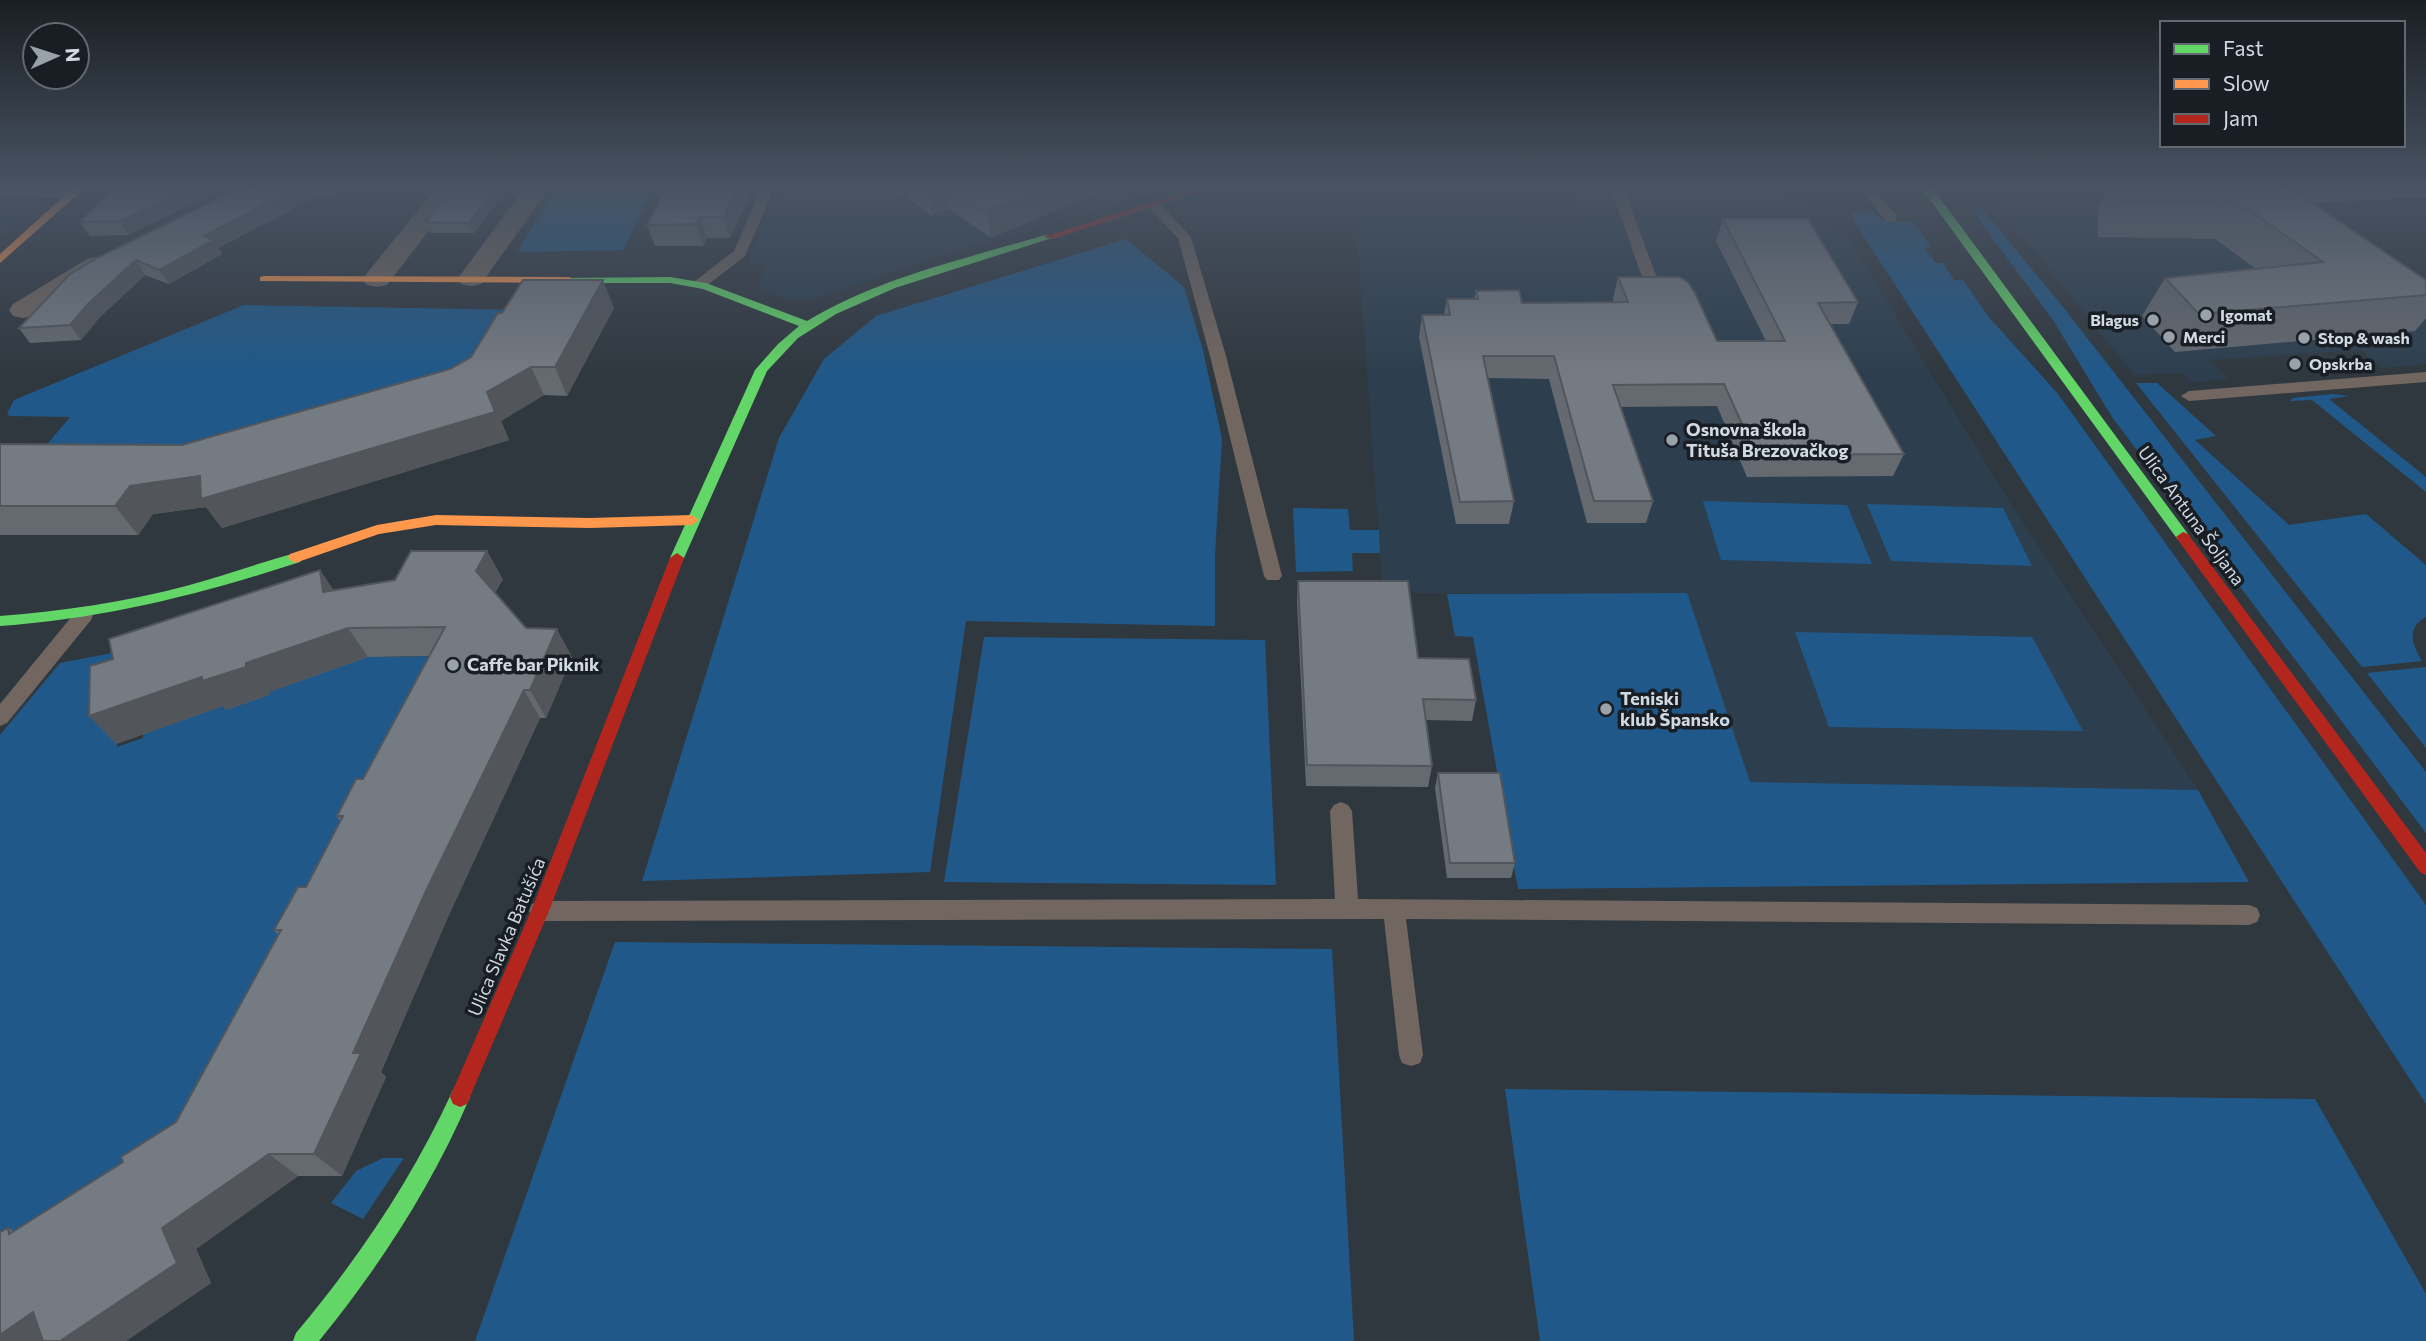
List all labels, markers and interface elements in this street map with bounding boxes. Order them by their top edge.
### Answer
north arrow [21,21,91,91]
legend [2160,21,2405,147]
text: Fast [2223,35,2264,60]
text: N [62,47,85,63]
text: Slow [2223,70,2270,95]
text: Jam [2223,105,2258,130]
place label: Igomat [2220,305,2273,324]
marker: Igomat [2198,307,2214,323]
place label: Blagus [2090,310,2139,329]
marker: Blagus [2145,312,2161,328]
place label: Merci [2183,327,2225,346]
place label: Stop & wash [2318,328,2410,347]
marker: Merci [2161,329,2177,345]
marker: Stop & wash [2296,330,2312,346]
place label: Opskrba [2309,354,2372,373]
marker: Opskrba [2287,356,2303,372]
place label: Osnovna škola Tituša Brezovačkog [1686,418,1848,461]
marker: Osnovna škola Tituša Brezovačkog [1664,432,1680,448]
street label: Ulica Antuna Šoljana [2134,441,2250,589]
place label: Caffe bar Piknik [467,653,600,675]
marker: Caffe bar Piknik [445,657,461,673]
place label: Teniski klub Špansko [1620,687,1730,730]
marker: Teniski klub Špansko [1598,701,1614,717]
street label: Ulica Slavka Batušića [463,854,549,1019]

